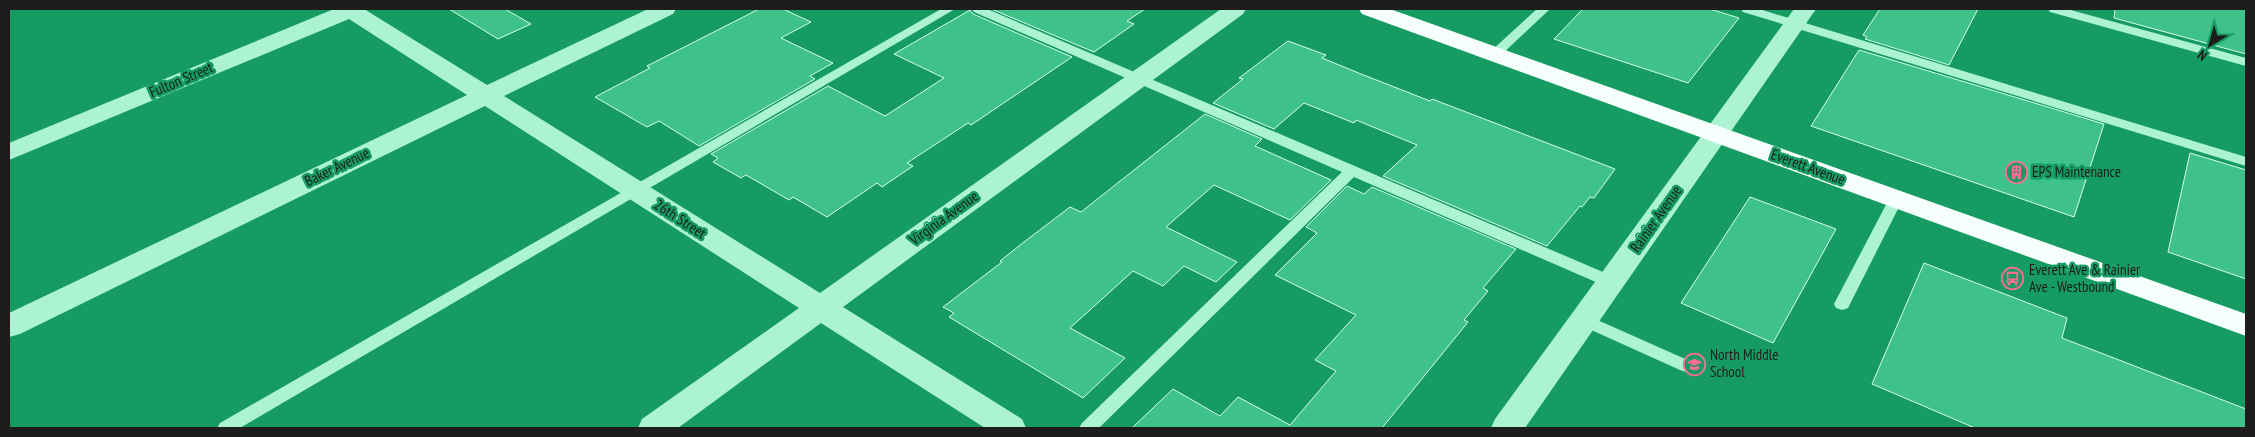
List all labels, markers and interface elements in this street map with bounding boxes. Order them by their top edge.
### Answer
north arrow [2185,20,2235,70]
text: N [2194,46,2211,65]
street label: Fulton Street [146,58,216,101]
street label: Baker Avenue [301,143,372,190]
street label: Everett Avenue [1768,144,1848,189]
building icon: EPS Maintenance [2004,160,2028,184]
place label: EPS Maintenance [2032,162,2121,181]
street label: Rainier Avenue [1626,182,1686,256]
street label: Virginia Avenue [905,186,982,250]
street label: 26th Street [651,195,710,242]
place label: Everett Ave & Rainier Ave - Westbound [2029,260,2141,296]
bus stop icon: Everett Ave & Rainier Ave - Westbound [2001,267,2025,291]
place label: North Middle School [1710,345,1778,381]
school or university icon: North Middle School [1682,352,1706,376]

